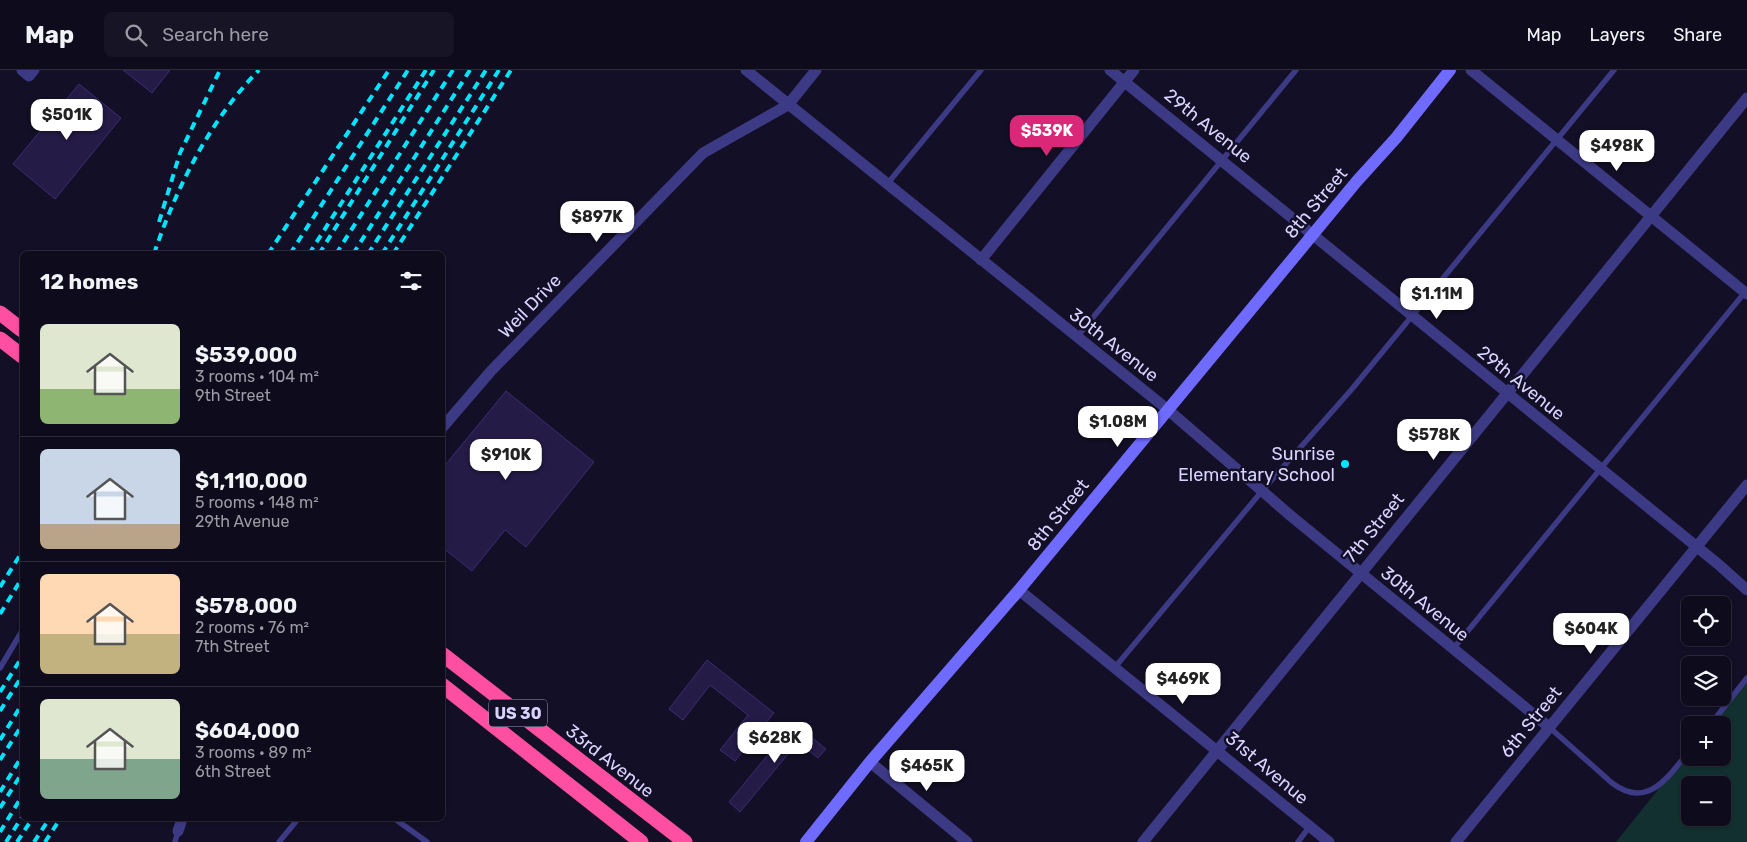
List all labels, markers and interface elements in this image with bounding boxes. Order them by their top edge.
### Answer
search box [104,12,454,57]
text: Map [25,21,74,49]
icon: search [122,21,150,49]
text: Search here [162,23,269,46]
text: Map [1527,24,1562,46]
text: Layers [1590,24,1645,46]
text: Share [1673,24,1722,46]
street label: 29th Avenue [1160,84,1256,168]
pin: $501K [32,98,102,141]
text: $501K [42,105,92,124]
pin: $539K [1012,114,1082,157]
text: $539K [1021,121,1073,140]
pin: $498K [1582,129,1652,172]
text: $498K [1590,136,1644,155]
street label: 8th Street [1280,163,1352,243]
pin: $897K [562,200,632,243]
text: $897K [571,207,623,226]
icon: filters [397,267,425,295]
text: 12 homes [40,269,138,294]
street label: Weil Drive [494,269,566,343]
pin: $1.11M [1396,278,1478,320]
text: $1.11M [1411,284,1463,303]
street label: 30th Avenue [1065,303,1163,387]
street label: 29th Avenue [1473,341,1569,425]
text: $539,000 [195,342,297,367]
icon: home [80,344,140,404]
text: 3 rooms · 104 m² [195,367,319,386]
text: 9th Street [195,386,271,405]
pin: $1.08M [1077,406,1159,448]
text: $1.08M [1089,412,1147,431]
pin: $578K [1399,418,1469,461]
text: $578K [1408,425,1460,444]
pin: $910K [471,438,541,481]
place label: Sunrise Elementary School [1178,443,1335,486]
text: $910K [481,445,531,464]
marker: Sunrise Elementary School [1339,458,1351,470]
text: $1,110,000 [195,468,307,493]
icon: home [80,469,140,529]
street label: 8th Street [1022,475,1094,555]
street label: 7th Street [1339,489,1409,567]
text: 5 rooms · 148 m² [195,493,319,512]
text: 29th Avenue [195,512,289,531]
street label: 30th Avenue [1376,562,1474,646]
text: $578,000 [195,593,297,618]
icon: home [80,594,140,654]
map controls [1681,596,1731,826]
button: locate [1681,596,1731,646]
pin: $604K [1556,612,1626,655]
text: 2 rooms · 76 m² [195,618,309,637]
text: $604K [1564,619,1618,638]
text: 7th Street [195,637,269,656]
button: layers [1681,656,1731,706]
pin: $469K [1148,662,1218,705]
text: $469K [1157,669,1209,688]
street label: 6th Street [1496,682,1566,762]
road number: US 30 [489,700,547,726]
button: + [1681,716,1731,766]
text: $604,000 [195,718,300,743]
icon: home [80,719,140,779]
street label: 33rd Avenue [561,720,659,802]
pin: $628K [740,722,810,764]
street label: 31st Avenue [1221,727,1313,809]
text: $628K [749,728,801,747]
text: 3 rooms · 89 m² [195,743,312,762]
pin: $465K [892,750,962,792]
text: $465K [901,756,953,775]
text: 6th Street [195,762,271,781]
button: − [1681,776,1731,826]

